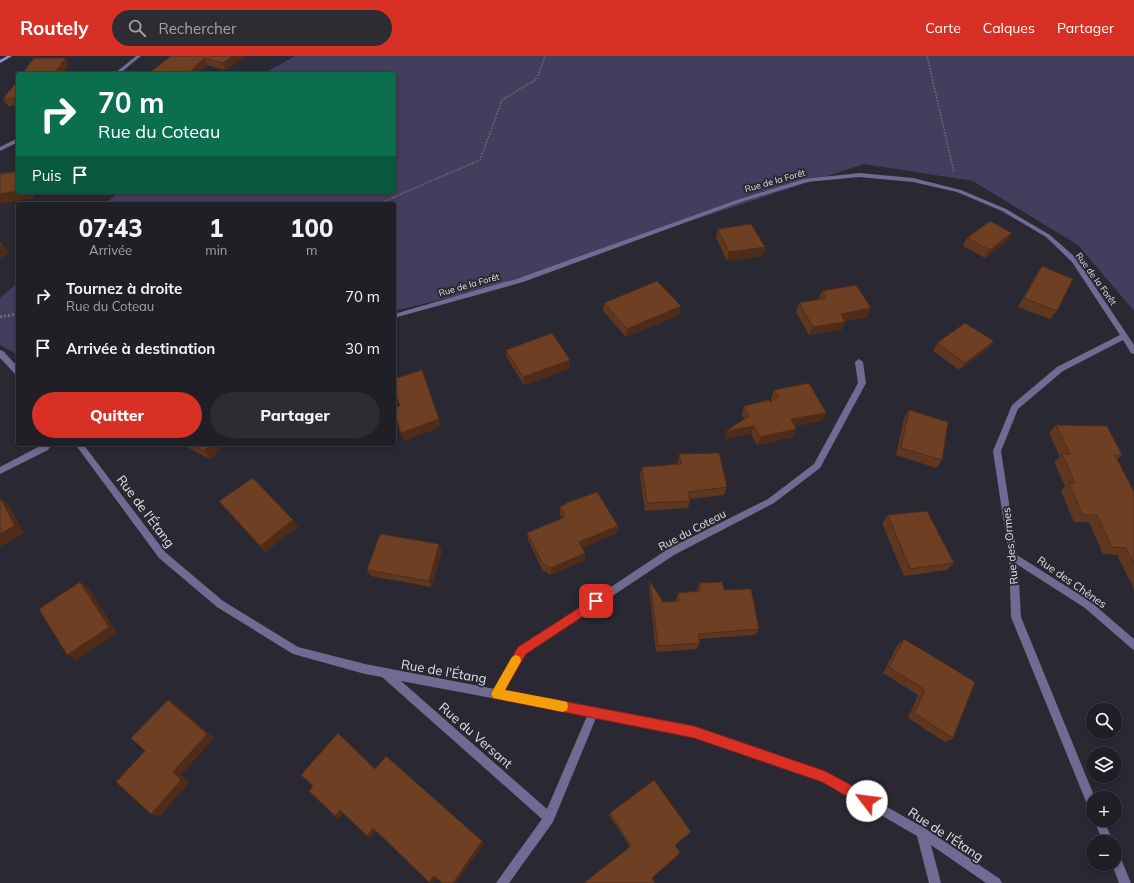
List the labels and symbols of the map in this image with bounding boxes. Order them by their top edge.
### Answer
street label: Rue de la Forêt [743,167,806,194]
street label: Rue de la Forêt [1074,250,1119,307]
street label: Rue de la Forêt [437,271,500,298]
street label: Rue de l'Étang [114,472,178,550]
street label: Rue du Coteau [656,506,728,554]
street label: Rue des Ormes [999,507,1021,585]
street label: Rue des Chênes [1035,553,1109,611]
pin [579,584,613,618]
street label: Rue de l'Étang [400,656,488,686]
street label: Rue du Versant [436,699,516,772]
position arrow [846,780,888,822]
street label: Rue de l'Étang [905,804,987,864]

